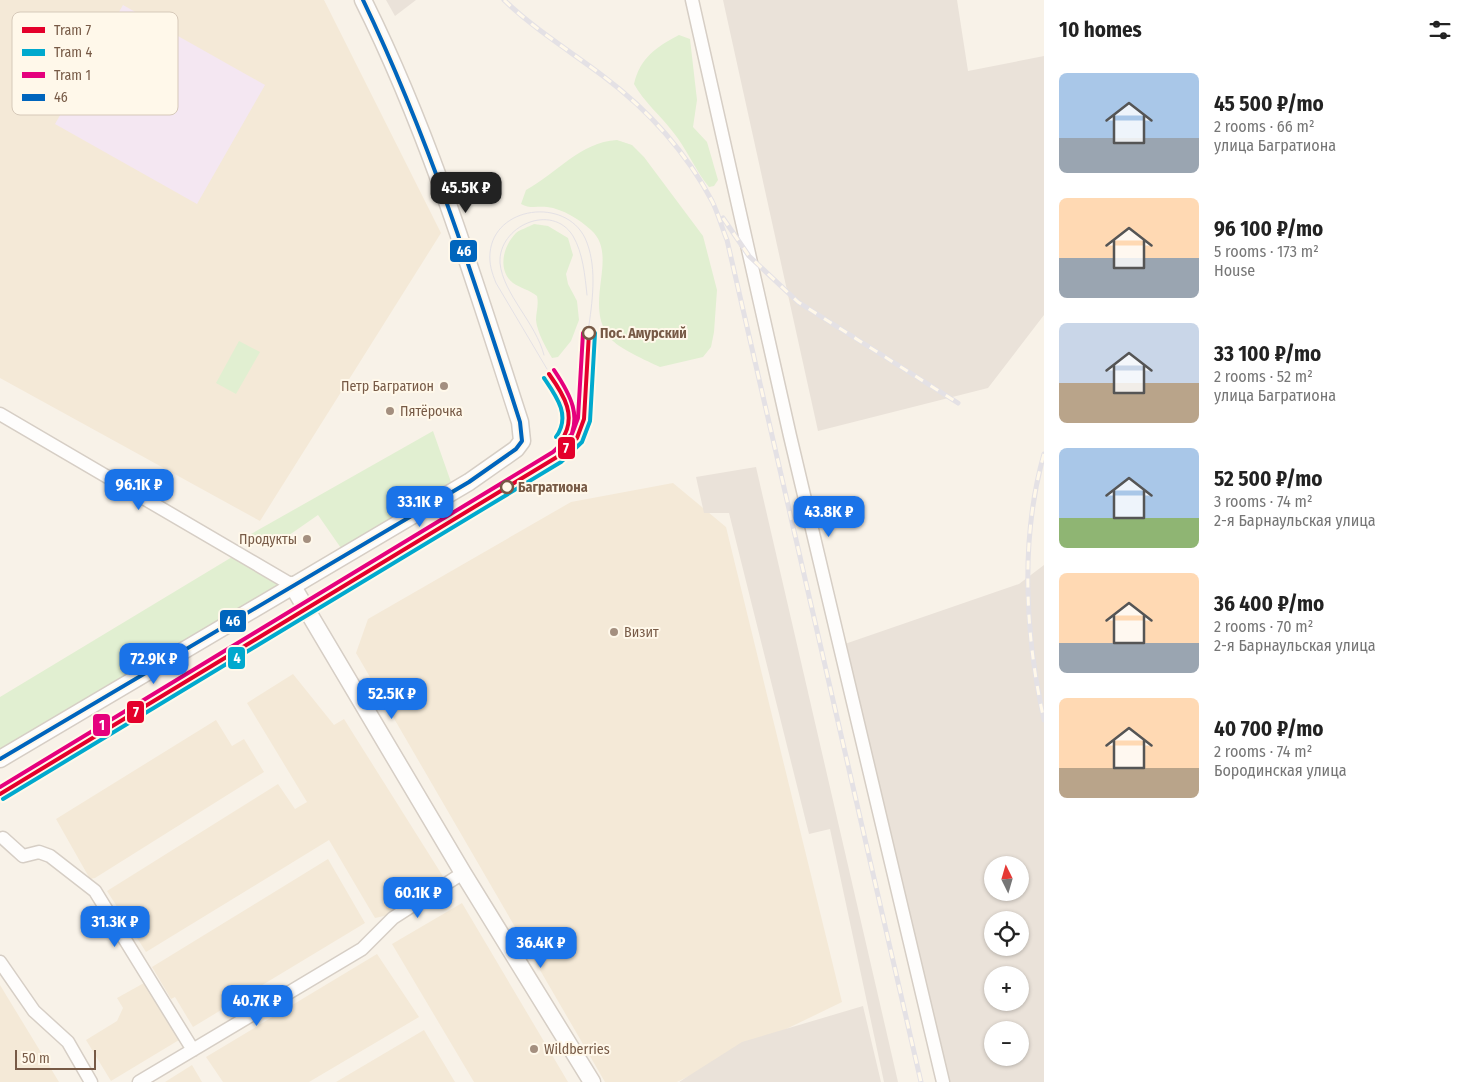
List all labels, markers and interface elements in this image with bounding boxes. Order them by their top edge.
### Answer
legend [12,12,178,115]
icon: filters [1426,16,1454,44]
text: 10 homes [1059,17,1142,43]
text: Tram 7 [54,22,91,39]
text: Tram 4 [54,44,92,61]
text: Tram 1 [54,67,91,84]
text: 46 [54,89,68,106]
text: 45 500 ₽/mo [1214,91,1324,117]
icon: home [1099,93,1159,153]
text: 2 rooms · 66 m² [1214,117,1314,136]
text: улица Багратиона [1214,136,1336,155]
pin: 45.5K ₽ [420,172,512,214]
text: 45.5K ₽ [442,178,490,197]
text: 96 100 ₽/mo [1214,216,1323,242]
icon: home [1099,218,1159,278]
line badge: 46 [449,239,478,263]
text: 5 rooms · 173 m² [1214,242,1319,261]
text: 46 [457,243,471,260]
text: House [1214,261,1255,280]
place label: Пос. Амурский [600,325,687,342]
marker: Пос. Амурский [582,326,596,340]
text: 33 100 ₽/mo [1214,341,1321,367]
icon: home [1099,343,1159,403]
text: 2 rooms · 52 m² [1214,367,1313,386]
place label: Петр Багратион [341,378,434,395]
marker: Петр Багратион [438,380,450,392]
text: улица Багратиона [1214,386,1336,405]
place label: Пятёрочка [400,403,463,420]
marker: Пятёрочка [384,405,396,417]
line badge: 7 [557,436,576,460]
text: 7 [563,440,569,457]
text: 52 500 ₽/mo [1214,466,1323,492]
pin: 96.1K ₽ [93,468,185,511]
icon: home [1099,468,1159,528]
text: 96.1K ₽ [116,475,162,494]
place label: Багратиона [518,479,588,496]
marker: Багратиона [500,480,514,494]
pin: 33.1K ₽ [374,486,466,528]
text: 33.1K ₽ [397,492,443,511]
text: 3 rooms · 74 m² [1214,492,1312,511]
pin: 43.8K ₽ [783,496,875,538]
text: 43.8K ₽ [804,502,854,521]
text: 2-я Барнаульская улица [1214,511,1376,530]
place label: Продукты [239,531,297,548]
marker: Продукты [301,533,313,545]
text: 36 400 ₽/mo [1214,591,1324,617]
icon: home [1099,593,1159,653]
line badge: 46 [219,609,247,633]
text: 46 [226,613,240,630]
text: 2 rooms · 70 m² [1214,617,1313,636]
place label: Визит [624,624,659,641]
marker: Визит [608,626,620,638]
text: 2-я Барнаульская улица [1214,636,1376,655]
pin: 72.9K ₽ [108,642,200,685]
line badge: 4 [227,646,246,670]
text: 72.9K ₽ [130,649,178,668]
text: 4 [233,650,241,667]
pin: 52.5K ₽ [346,678,438,720]
text: 52.5K ₽ [368,684,416,703]
line badge: 7 [126,700,145,724]
text: 7 [133,704,139,721]
line badge: 1 [92,713,111,737]
text: 40 700 ₽/mo [1214,716,1323,742]
text: 1 [99,717,105,734]
icon: home [1099,718,1159,778]
text: 2 rooms · 74 m² [1214,742,1312,761]
text: Бородинская улица [1214,761,1347,780]
north arrow [984,856,1029,901]
map controls [984,856,1029,1066]
pin: 60.1K ₽ [372,876,464,919]
text: 60.1K ₽ [394,883,442,902]
pin: 31.3K ₽ [69,906,161,948]
button: locate [984,911,1029,956]
text: 31.3K ₽ [92,912,138,931]
pin: 36.4K ₽ [495,926,587,969]
text: 36.4K ₽ [517,933,565,952]
button: + [984,966,1029,1011]
pin: 40.7K ₽ [211,984,303,1027]
text: 40.7K ₽ [233,991,281,1010]
button: − [984,1021,1029,1066]
place label: Wildberries [544,1041,610,1058]
marker: Wildberries [528,1043,540,1055]
scale bar [15,1047,96,1070]
text: 50 m [22,1050,50,1067]

